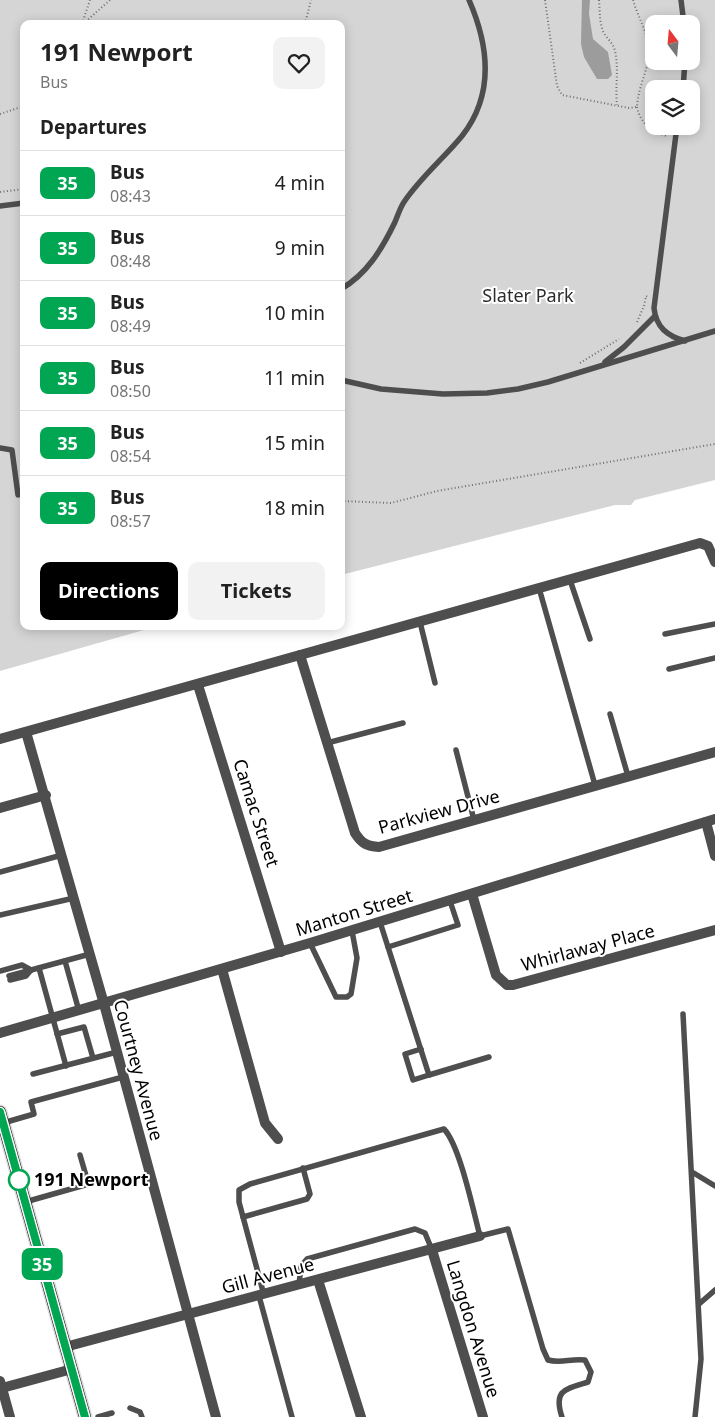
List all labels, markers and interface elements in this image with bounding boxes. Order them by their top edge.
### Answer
north arrow [645,15,700,70]
map controls [645,15,700,135]
text: 191 Newport [40,35,193,68]
button: heart [273,37,325,89]
text: Bus [40,71,68,93]
button: layers [645,80,700,135]
text: Departures [40,114,147,140]
text: Bus [110,159,145,185]
text: 4 min [275,170,325,196]
text: 35 [57,171,78,195]
text: 08:43 [110,185,151,207]
text: Bus [110,224,145,250]
text: 9 min [275,235,325,261]
text: 35 [57,236,78,260]
text: 08:48 [110,250,151,272]
park label: Slater Park [482,283,574,307]
text: Bus [110,289,145,315]
text: 10 min [264,300,325,326]
text: 35 [57,301,78,325]
text: 08:49 [110,315,151,337]
text: Bus [110,354,145,380]
text: 11 min [264,365,325,391]
text: 35 [57,366,78,390]
text: 08:50 [110,380,151,402]
text: Bus [110,419,145,445]
text: 15 min [264,430,325,456]
text: 35 [57,431,78,455]
text: 08:54 [110,445,151,467]
text: Bus [110,484,145,510]
text: 18 min [264,495,325,521]
text: 35 [57,496,78,520]
text: 08:57 [110,510,151,532]
button: Directions [40,562,178,620]
button: Tickets [188,562,325,620]
street label: Camac Street [228,756,286,870]
street label: Parkview Drive [375,783,502,839]
street label: Manton Street [292,883,416,941]
street label: Whirlaway Place [518,918,657,976]
street label: Courtney Avenue [109,996,169,1143]
place label: 191 Newport [34,1167,149,1191]
marker: 191 Newport [8,1169,30,1191]
line badge: 35 [20,1248,64,1280]
street label: Gill Avenue [219,1251,317,1299]
text: 35 [32,1252,52,1276]
street label: Langdon Avenue [442,1257,506,1400]

